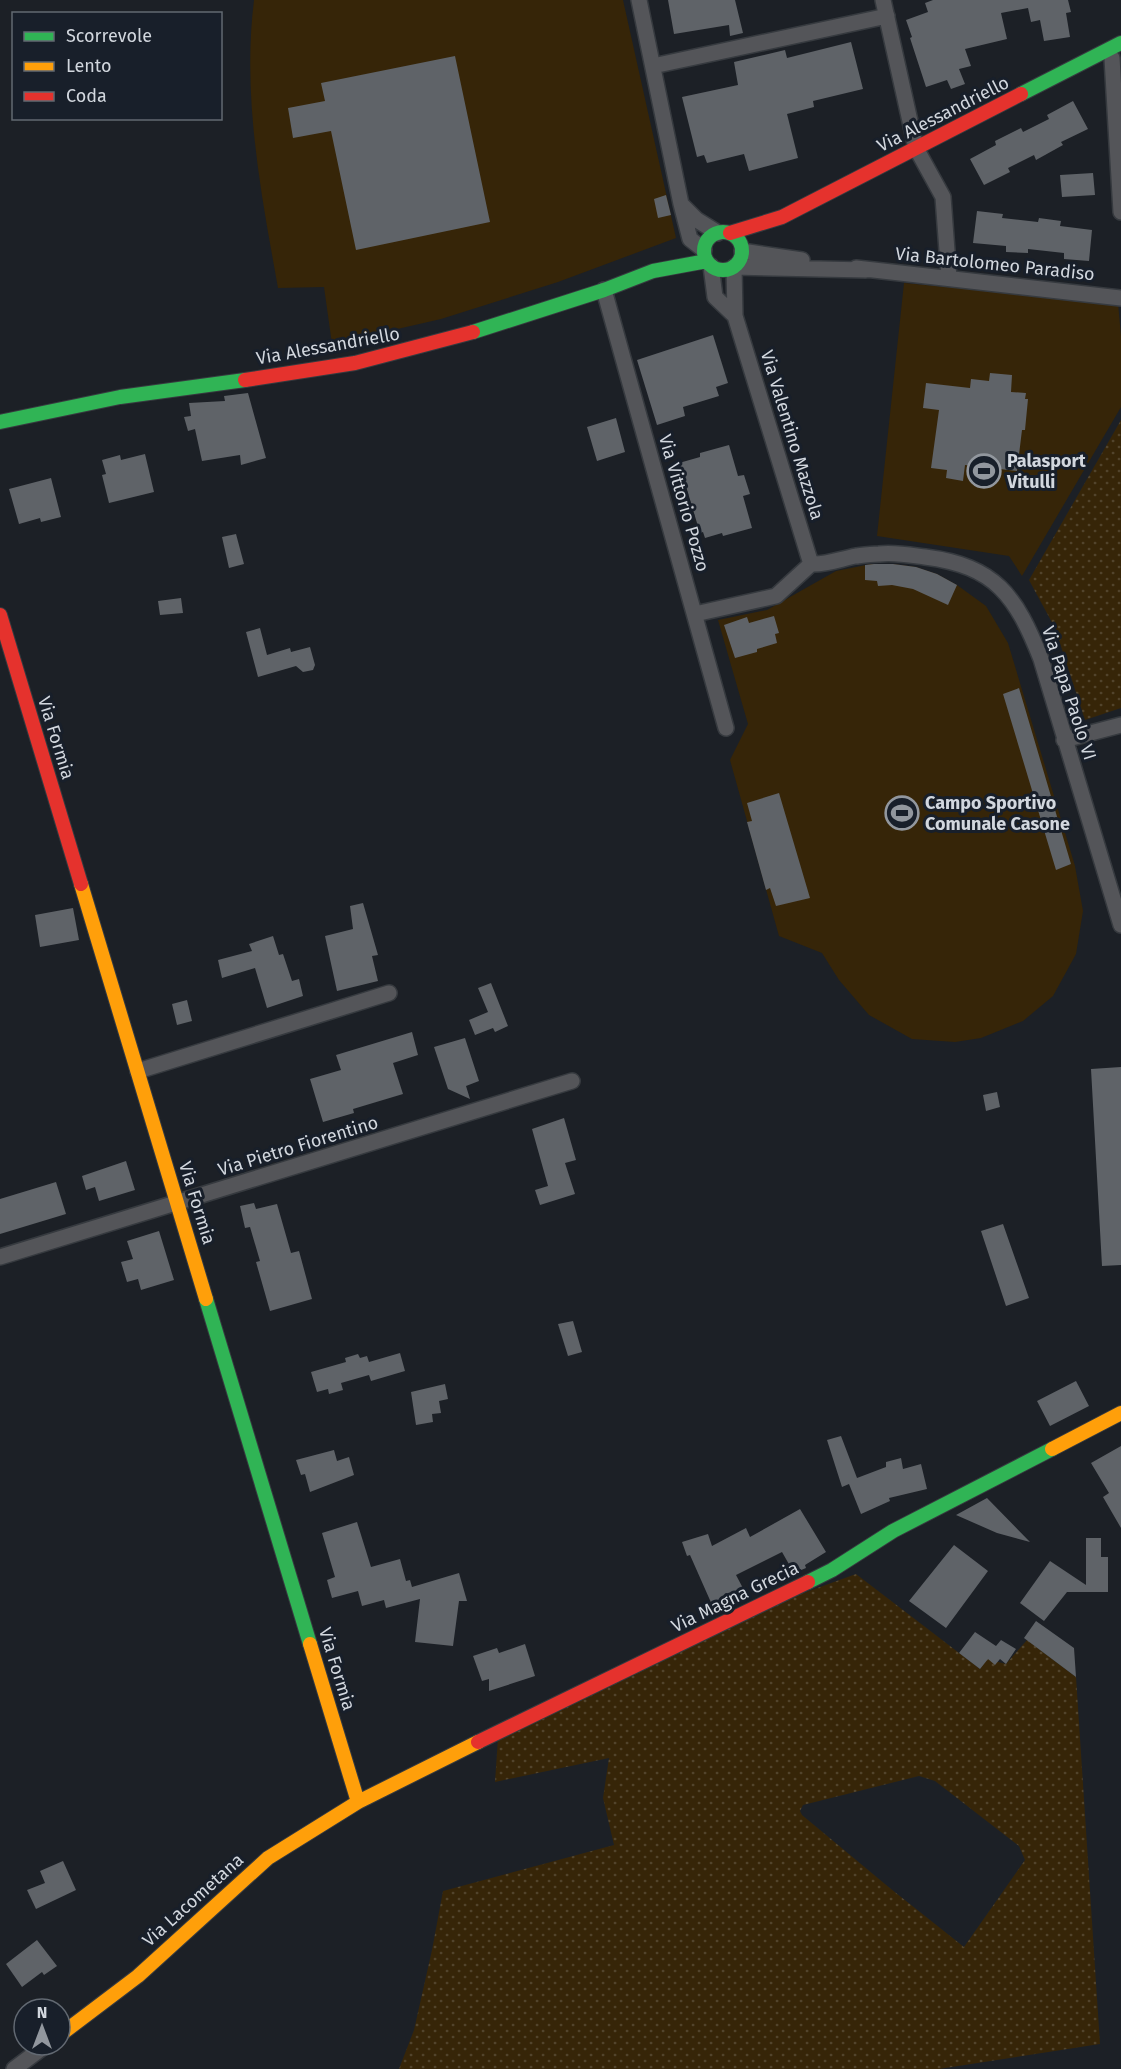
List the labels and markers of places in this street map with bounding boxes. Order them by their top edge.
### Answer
place label: Palasport Vitulli [1006,450,1087,493]
sports icon: Palasport Vitulli [966,453,1002,489]
place label: Campo Sportivo Comunale Casone [925,792,1070,835]
sports icon: Campo Sportivo Comunale Casone [884,795,920,831]

